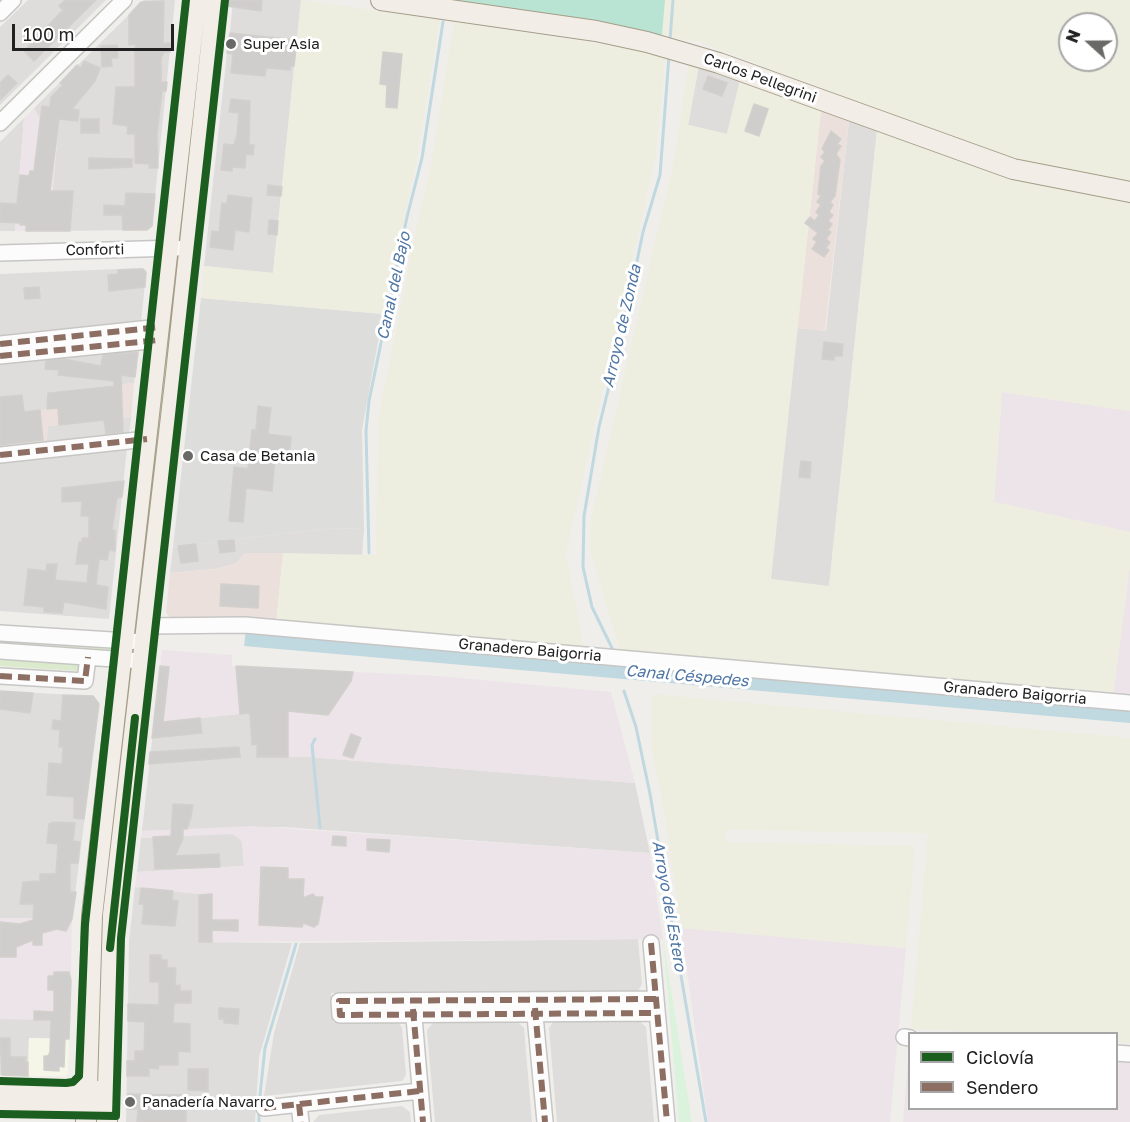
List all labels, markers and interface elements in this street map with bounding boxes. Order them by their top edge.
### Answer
scale bar [15,12,177,50]
north arrow [1058,12,1118,72]
text: 100 m [23,23,74,45]
text: N [1062,27,1085,46]
place label: Super Asia [243,35,320,53]
marker: Super Asia [224,37,238,51]
street label: Carlos Pellegrini [701,49,819,107]
water label: Canal del Bajo [373,230,415,342]
street label: Conforti [65,240,125,260]
water label: Arroyo de Zonda [599,263,645,389]
place label: Casa de Betania [200,447,315,465]
marker: Casa de Betania [181,449,195,463]
street label: Granadero Baigorria [458,635,602,665]
water label: Canal Céspedes [625,661,749,691]
street label: Granadero Baigorria [943,678,1087,708]
water label: Arroyo del Estero [648,839,690,973]
legend [908,1032,1118,1110]
text: Ciclovía [966,1046,1034,1068]
text: Sendero [966,1076,1038,1098]
place label: Panadería Navarro [142,1093,274,1111]
marker: Panadería Navarro [123,1095,137,1109]

